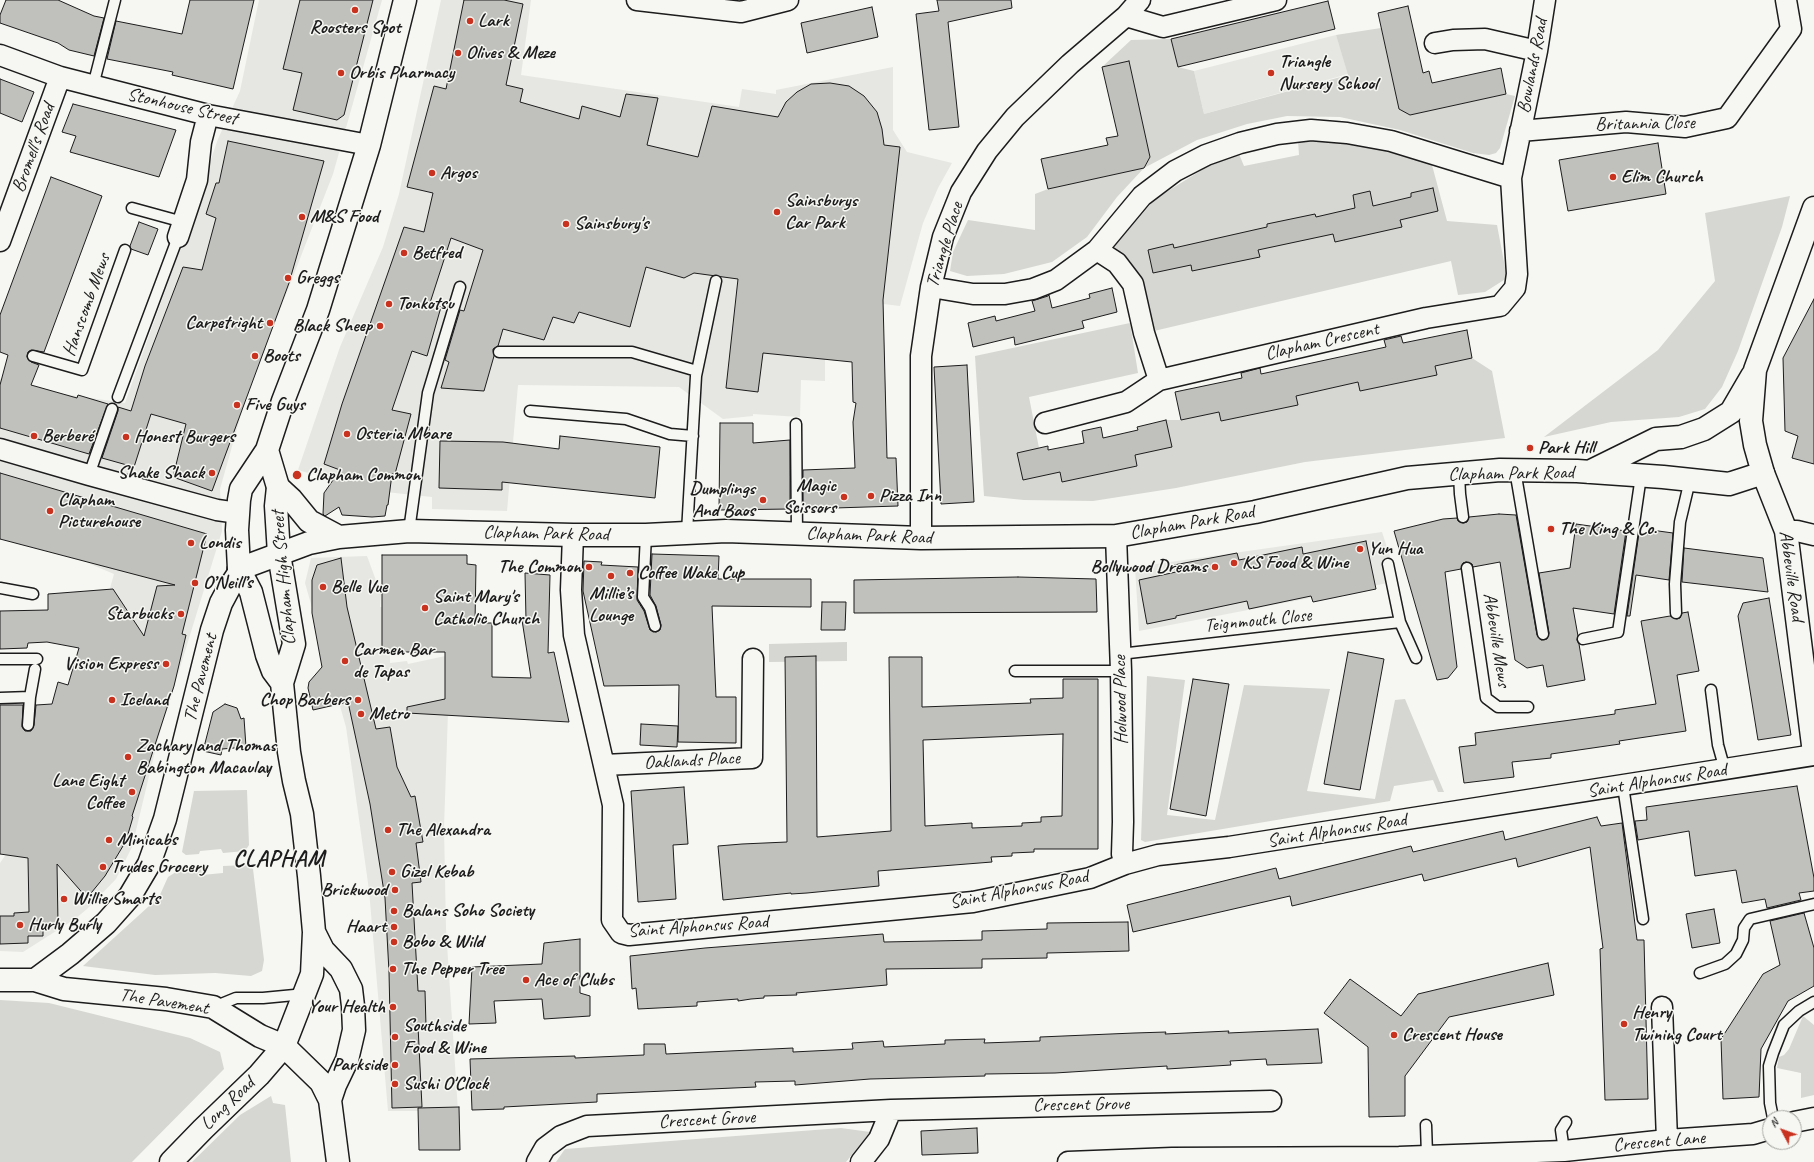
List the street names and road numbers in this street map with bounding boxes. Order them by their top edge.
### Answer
street label: Bowlands Road [1513,17,1553,115]
street label: Stonhouse Street [125,83,239,131]
street label: Bromell's Road [7,101,61,195]
street label: Britannia Close [1595,112,1695,136]
street label: Triangle Place [921,200,969,290]
street label: Hanscomb Mews [58,251,116,359]
street label: Clapham Crescent [1263,318,1381,366]
street label: Clapham Park Road [1448,462,1574,486]
street label: Clapham Park Road [1128,501,1256,545]
street label: Clapham High Street [267,510,301,646]
street label: Clapham Park Road [483,522,609,546]
street label: Clapham Park Road [806,522,932,550]
street label: Abbeville Road [1773,529,1809,623]
street label: Abbeville Mews [1477,591,1515,689]
street label: Teignmouth Close [1203,604,1313,638]
street label: The Pavement [179,632,223,724]
street label: Holwood Place [1109,655,1133,745]
street label: Oaklands Place [643,747,741,775]
street label: Saint Alphonsus Road [1586,759,1728,803]
street label: Saint Alphonsus Road [1266,809,1408,853]
street label: Saint Alphonsus Road [948,865,1090,915]
street label: Saint Alphonsus Road [627,911,769,943]
street label: The Pavement [118,984,210,1020]
street label: Long Road [196,1073,260,1135]
street label: Crescent Grove [1033,1093,1129,1117]
street label: Crescent Grove [658,1106,756,1134]
street label: Crescent Lane [1612,1127,1706,1157]

